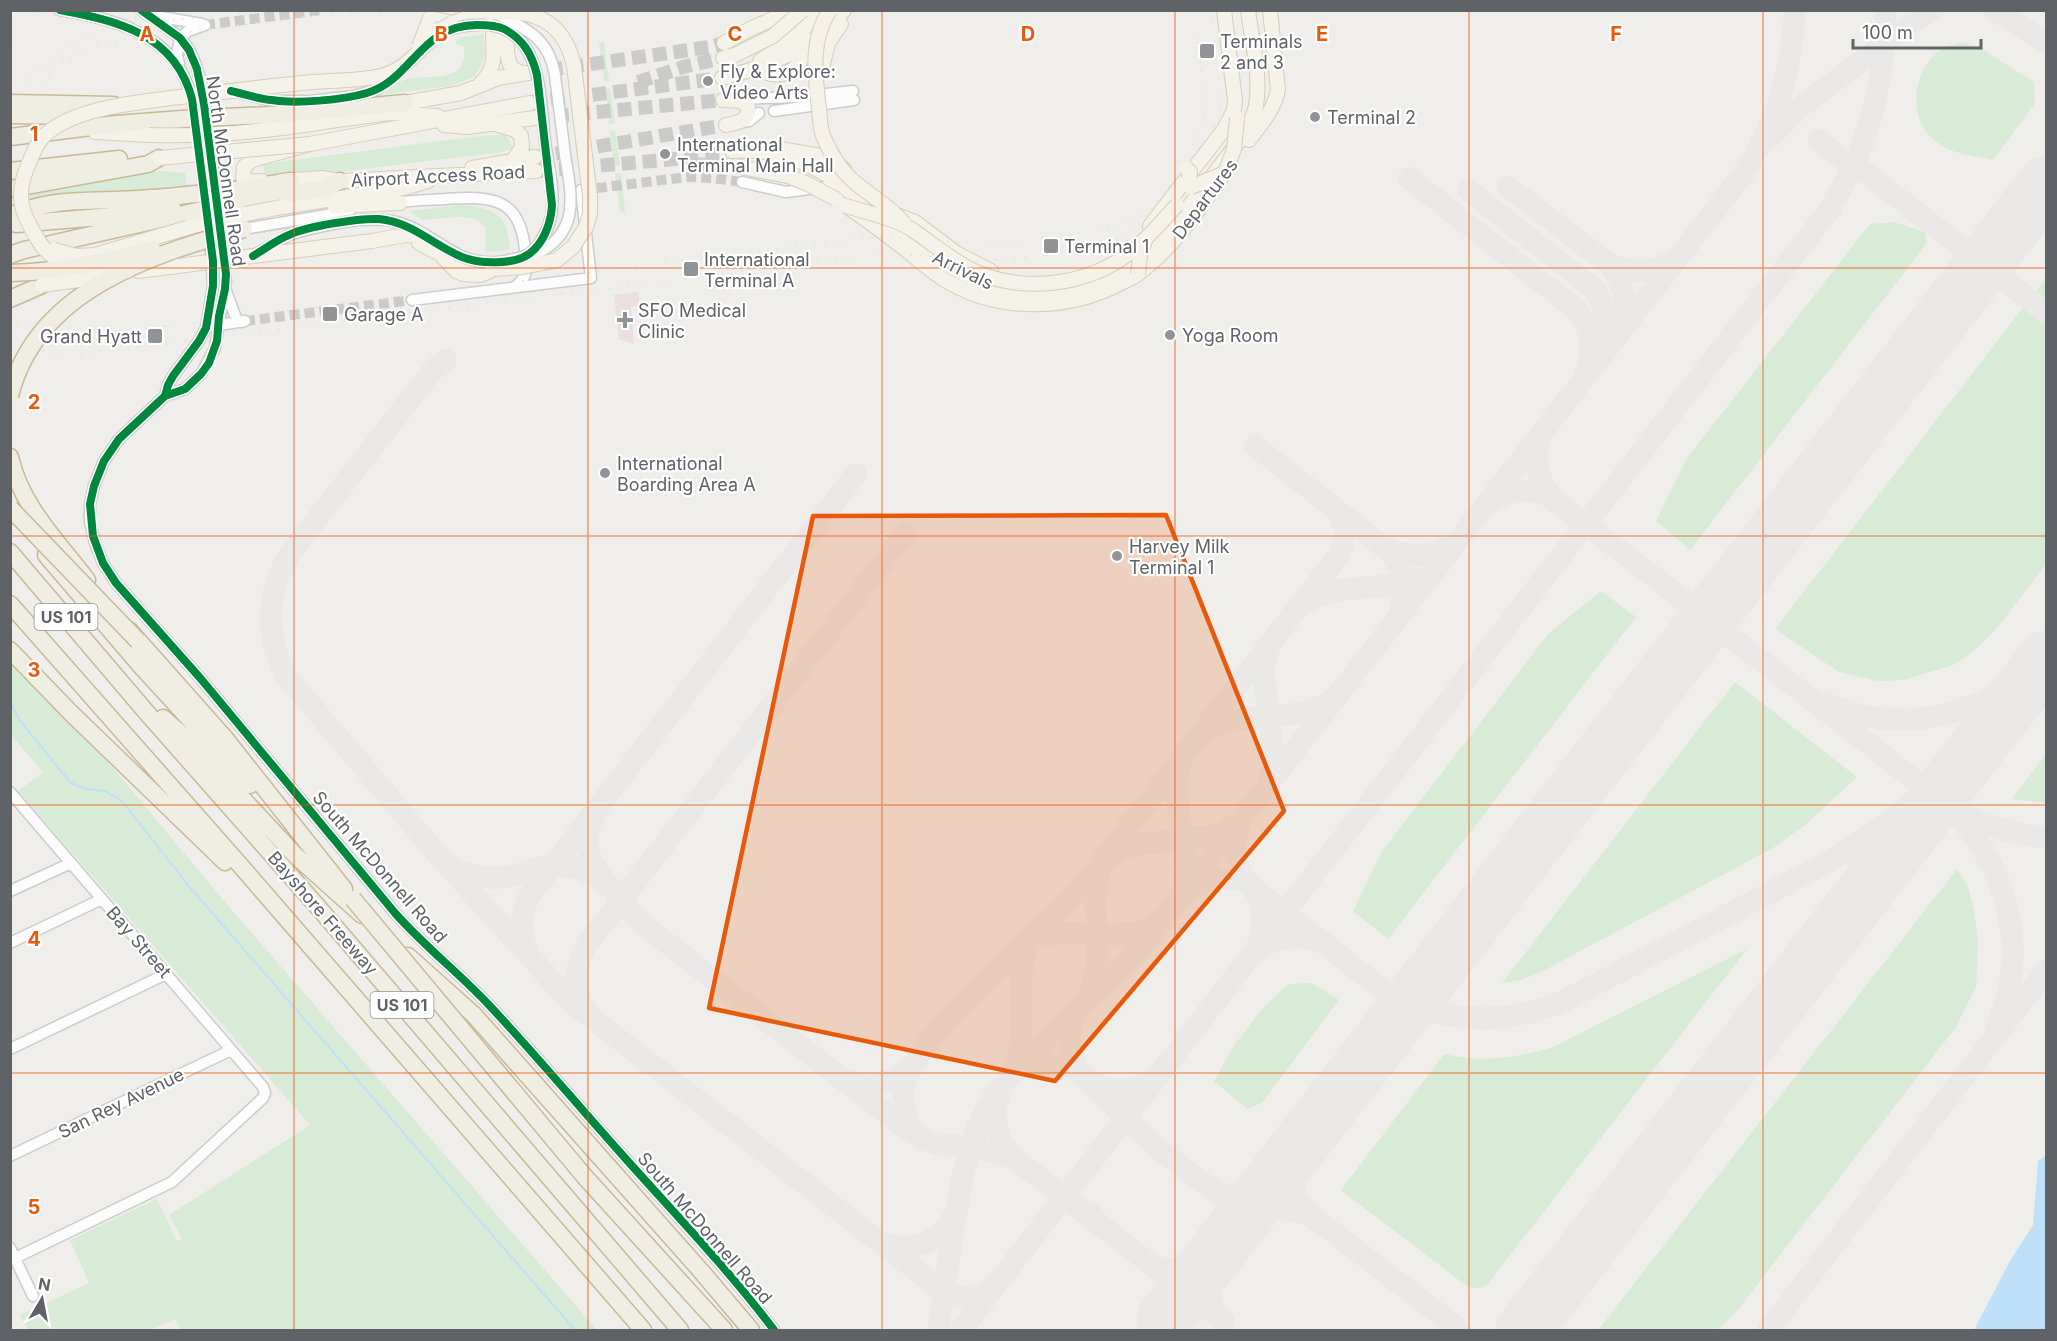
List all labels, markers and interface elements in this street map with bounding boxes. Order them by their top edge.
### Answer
scale bar [1853,12,1980,50]
text: A [140,22,155,46]
text: B [434,22,448,46]
text: C [728,22,742,46]
text: D [1021,22,1035,46]
text: E [1316,22,1328,46]
text: F [1610,22,1622,46]
text: 100 m [1862,22,1913,43]
place label: Terminals 2 and 3 [1220,31,1303,73]
marker: Terminals 2 and 3 [1198,42,1216,60]
place label: Fly & Explore: Video Arts [720,61,836,103]
street label: North McDonnell Road [202,74,250,268]
marker: Fly & Explore: Video Arts [701,74,715,88]
place label: Terminal 2 [1327,107,1416,128]
marker: Terminal 2 [1308,110,1322,124]
text: 1 [30,122,38,146]
place label: International Terminal Main Hall [677,134,834,176]
marker: International Terminal Main Hall [658,147,672,161]
street label: Departures [1168,155,1242,243]
street label: Airport Access Road [350,161,526,191]
place label: Terminal 1 [1064,236,1149,257]
marker: Terminal 1 [1042,237,1060,255]
street label: Arrivals [929,246,997,294]
place label: International Terminal A [704,249,810,291]
marker: International Terminal A [682,260,700,278]
place label: SFO Medical Clinic [638,300,746,342]
place label: Garage A [344,304,423,325]
marker: Garage A [321,305,339,323]
marker: SFO Medical Clinic [616,311,634,329]
place label: Yoga Room [1182,325,1279,346]
place label: Grand Hyatt [40,326,142,347]
marker: Grand Hyatt [146,327,164,345]
marker: Yoga Room [1163,328,1177,342]
text: 2 [28,390,40,414]
place label: International Boarding Area A [617,453,756,495]
marker: International Boarding Area A [598,466,612,480]
place label: Harvey Milk Terminal 1 [1129,536,1230,578]
marker: Harvey Milk Terminal 1 [1110,549,1124,563]
road number: US 101 [34,604,98,630]
text: 3 [28,658,40,682]
street label: South McDonnell Road [308,787,452,947]
street label: Bayshore Freeway [264,847,382,979]
street label: Bay Street [102,902,176,982]
text: 4 [27,927,41,951]
road number: US 101 [370,992,434,1018]
street label: San Rey Avenue [55,1063,187,1143]
street label: South McDonnell Road [633,1148,777,1308]
text: 5 [28,1195,40,1219]
north arrow [12,1269,72,1329]
text: N [37,1273,52,1295]

